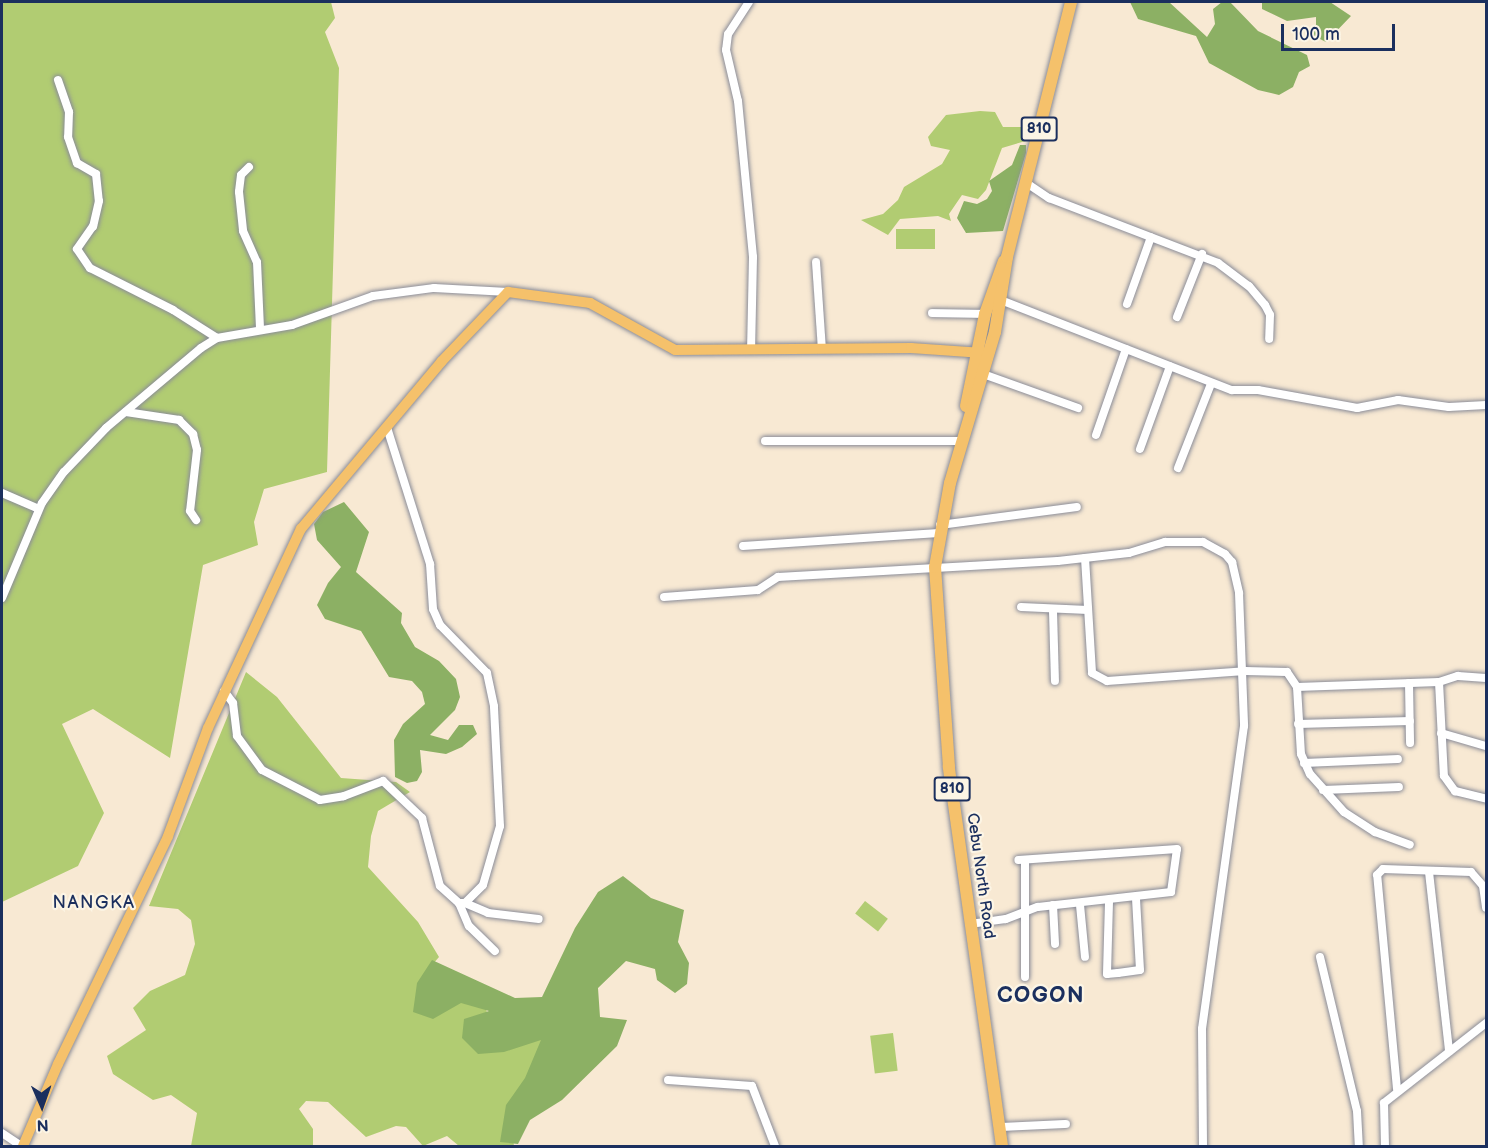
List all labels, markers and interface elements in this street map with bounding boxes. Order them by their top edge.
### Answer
scale bar [1284,12,1398,50]
text: 100 m [1292,24,1340,45]
road number: 810 [1020,117,1058,141]
road number: 810 [932,777,972,801]
street label: Cebu North Road [962,812,998,940]
district label: NANGKA [52,892,136,914]
district label: COGON [997,983,1085,1009]
north arrow [12,1076,72,1136]
text: N [36,1115,49,1134]

